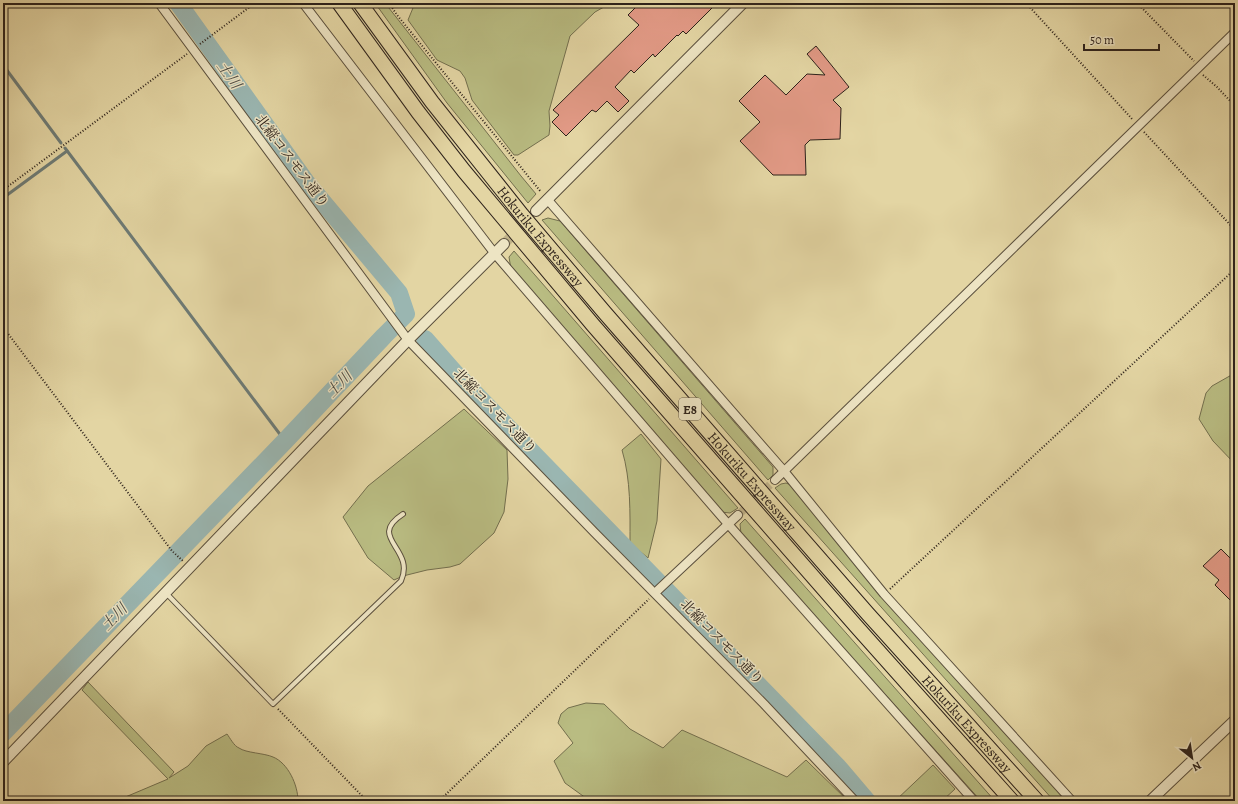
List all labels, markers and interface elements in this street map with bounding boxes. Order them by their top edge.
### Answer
scale bar [1084,26,1159,52]
text: 50 m [1090,32,1114,48]
water label: 土川 [212,57,247,95]
street label: 北縦コスモス通り [251,111,333,211]
street label: Hokuriku Expressway [493,182,589,291]
street label: 北縦コスモス通り [449,364,541,458]
water label: 土川 [321,365,358,402]
road number: E8 [679,398,701,420]
street label: Hokuriku Expressway [704,428,801,536]
street label: 北縦コスモス通り [676,595,768,689]
water label: 土川 [96,598,133,635]
street label: Hokuriku Expressway [918,671,1017,777]
north arrow [1172,738,1212,778]
text: N [1190,758,1204,775]

